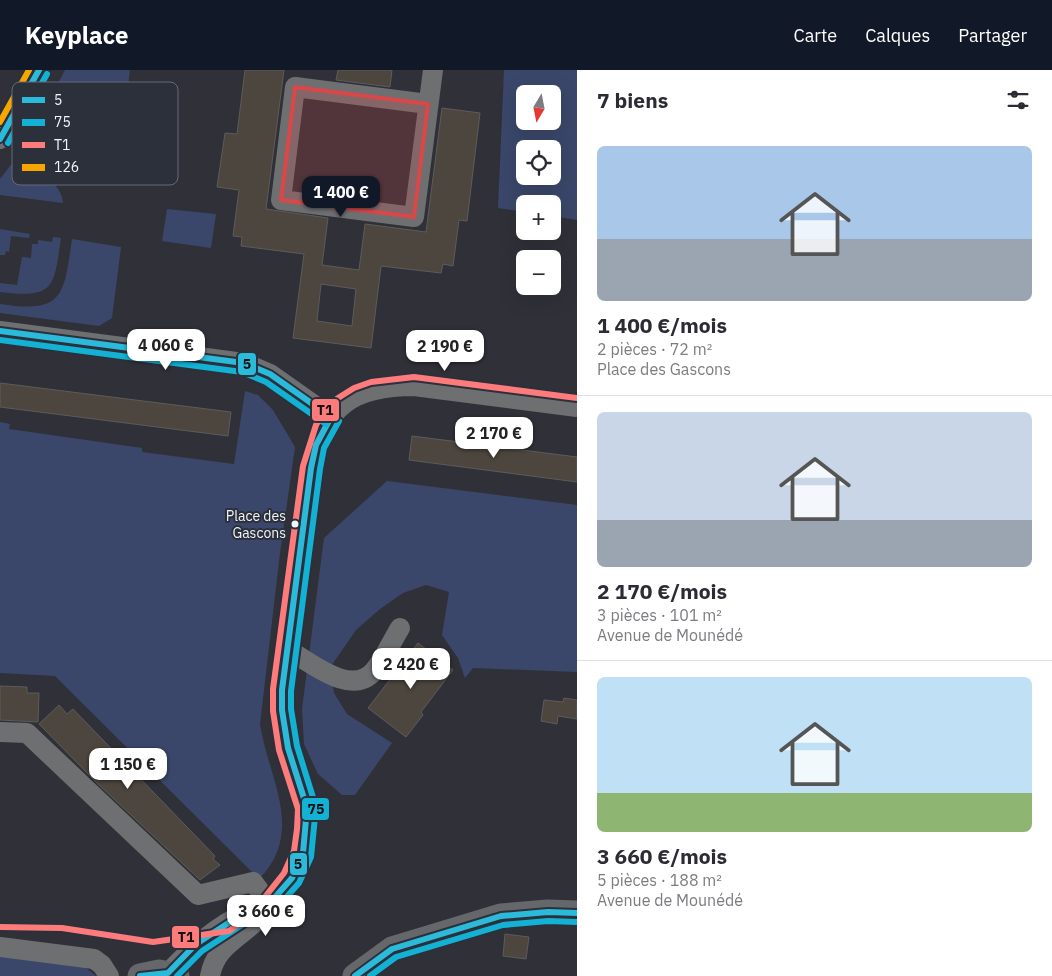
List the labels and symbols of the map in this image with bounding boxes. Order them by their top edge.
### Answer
legend [12,82,178,185]
north arrow [516,85,561,130]
text: 5 [54,91,62,109]
text: 75 [54,113,71,131]
text: T1 [54,136,70,154]
text: 126 [54,158,79,176]
pin: 1 400 € [295,176,387,218]
pin: 4 060 € [120,328,212,371]
pin: 2 190 € [399,330,491,372]
line badge: 5 [237,352,257,376]
text: 5 [243,355,251,373]
line badge: T1 [311,398,340,422]
text: T1 [317,401,334,419]
pin: 2 170 € [448,416,540,459]
place label: Place des Gascons [226,507,286,542]
marker: Place des Gascons [290,519,300,529]
pin: 2 420 € [365,648,457,690]
pin: 1 150 € [82,748,174,790]
line badge: 75 [301,797,330,821]
text: 75 [308,800,324,818]
line badge: 5 [289,852,308,876]
text: 5 [294,855,302,873]
pin: 3 660 € [220,894,312,937]
line badge: T1 [171,925,200,949]
text: T1 [178,928,195,946]

